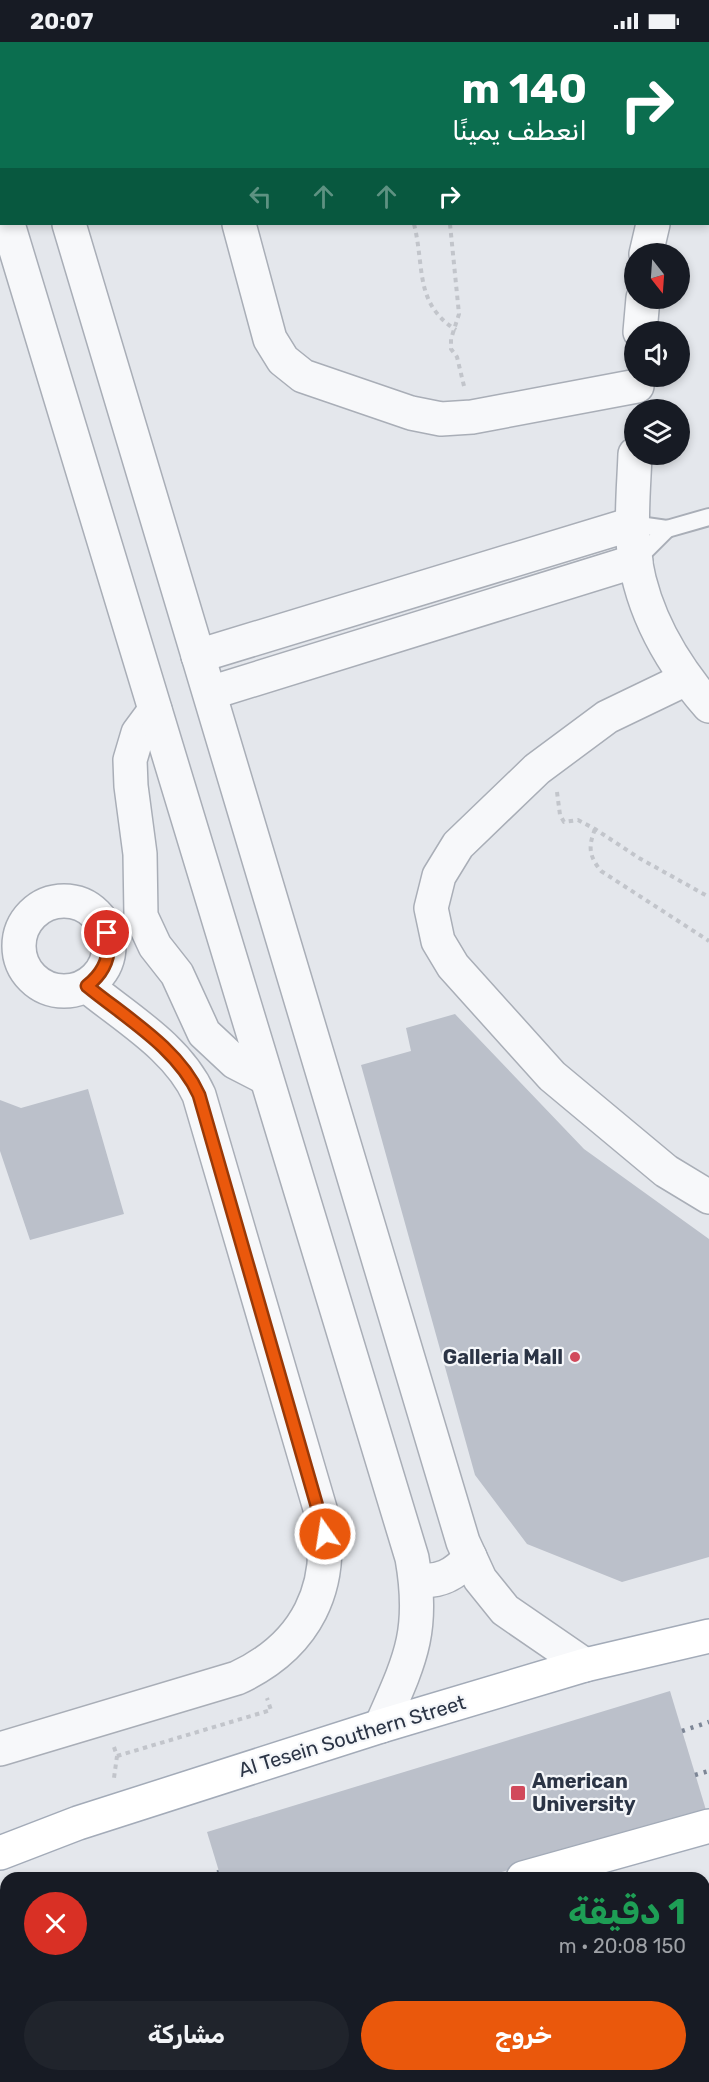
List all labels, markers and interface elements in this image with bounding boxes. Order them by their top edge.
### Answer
text: 20:07 [30,8,93,35]
text: 140 m [461,64,587,114]
icon: right [608,66,686,144]
text: انعطف يمينًا [452,115,587,147]
icon: left [244,180,277,213]
icon: ahead [307,180,340,213]
icon: ahead [370,180,403,213]
icon: right [433,180,466,213]
north arrow [624,243,690,309]
map controls [624,243,690,465]
button: sound [624,321,690,387]
button: layers [624,399,690,465]
pin [81,907,132,958]
icon: arrive [90,916,123,949]
place label: Galleria Mall [443,1345,563,1369]
marker: Galleria Mall [568,1350,582,1364]
position arrow [293,1502,357,1566]
street label: Al Tesein Southern Street [235,1690,469,1782]
place label: American University [532,1769,636,1816]
marker: American University [509,1784,527,1802]
text: 1 دقيقة [568,1890,686,1933]
button: close [24,1892,87,1955]
text: 150 m · 20:08 [559,1934,686,1958]
button: مشاركة [24,2001,349,2070]
button: خروج [361,2001,686,2070]

